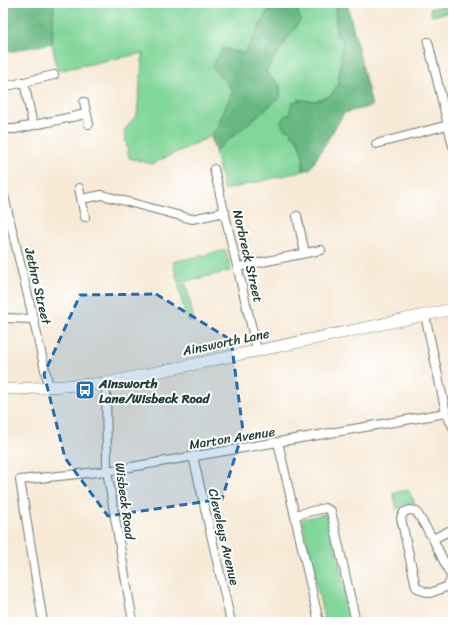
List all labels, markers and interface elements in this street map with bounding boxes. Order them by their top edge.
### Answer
street label: Norbreck Street [226,207,270,305]
street label: Jethro Street [18,244,58,327]
street label: Ainsworth Lane [180,322,272,363]
place label: Ainsworth Lane/Wisbeck Road [98,372,211,410]
bus stop icon: Ainsworth Lane/Wisbeck Road [74,379,96,401]
street label: Marton Avenue [187,420,277,456]
street label: Wisbeck Road [108,461,142,542]
street label: Cleveleys Avenue [202,486,246,588]

